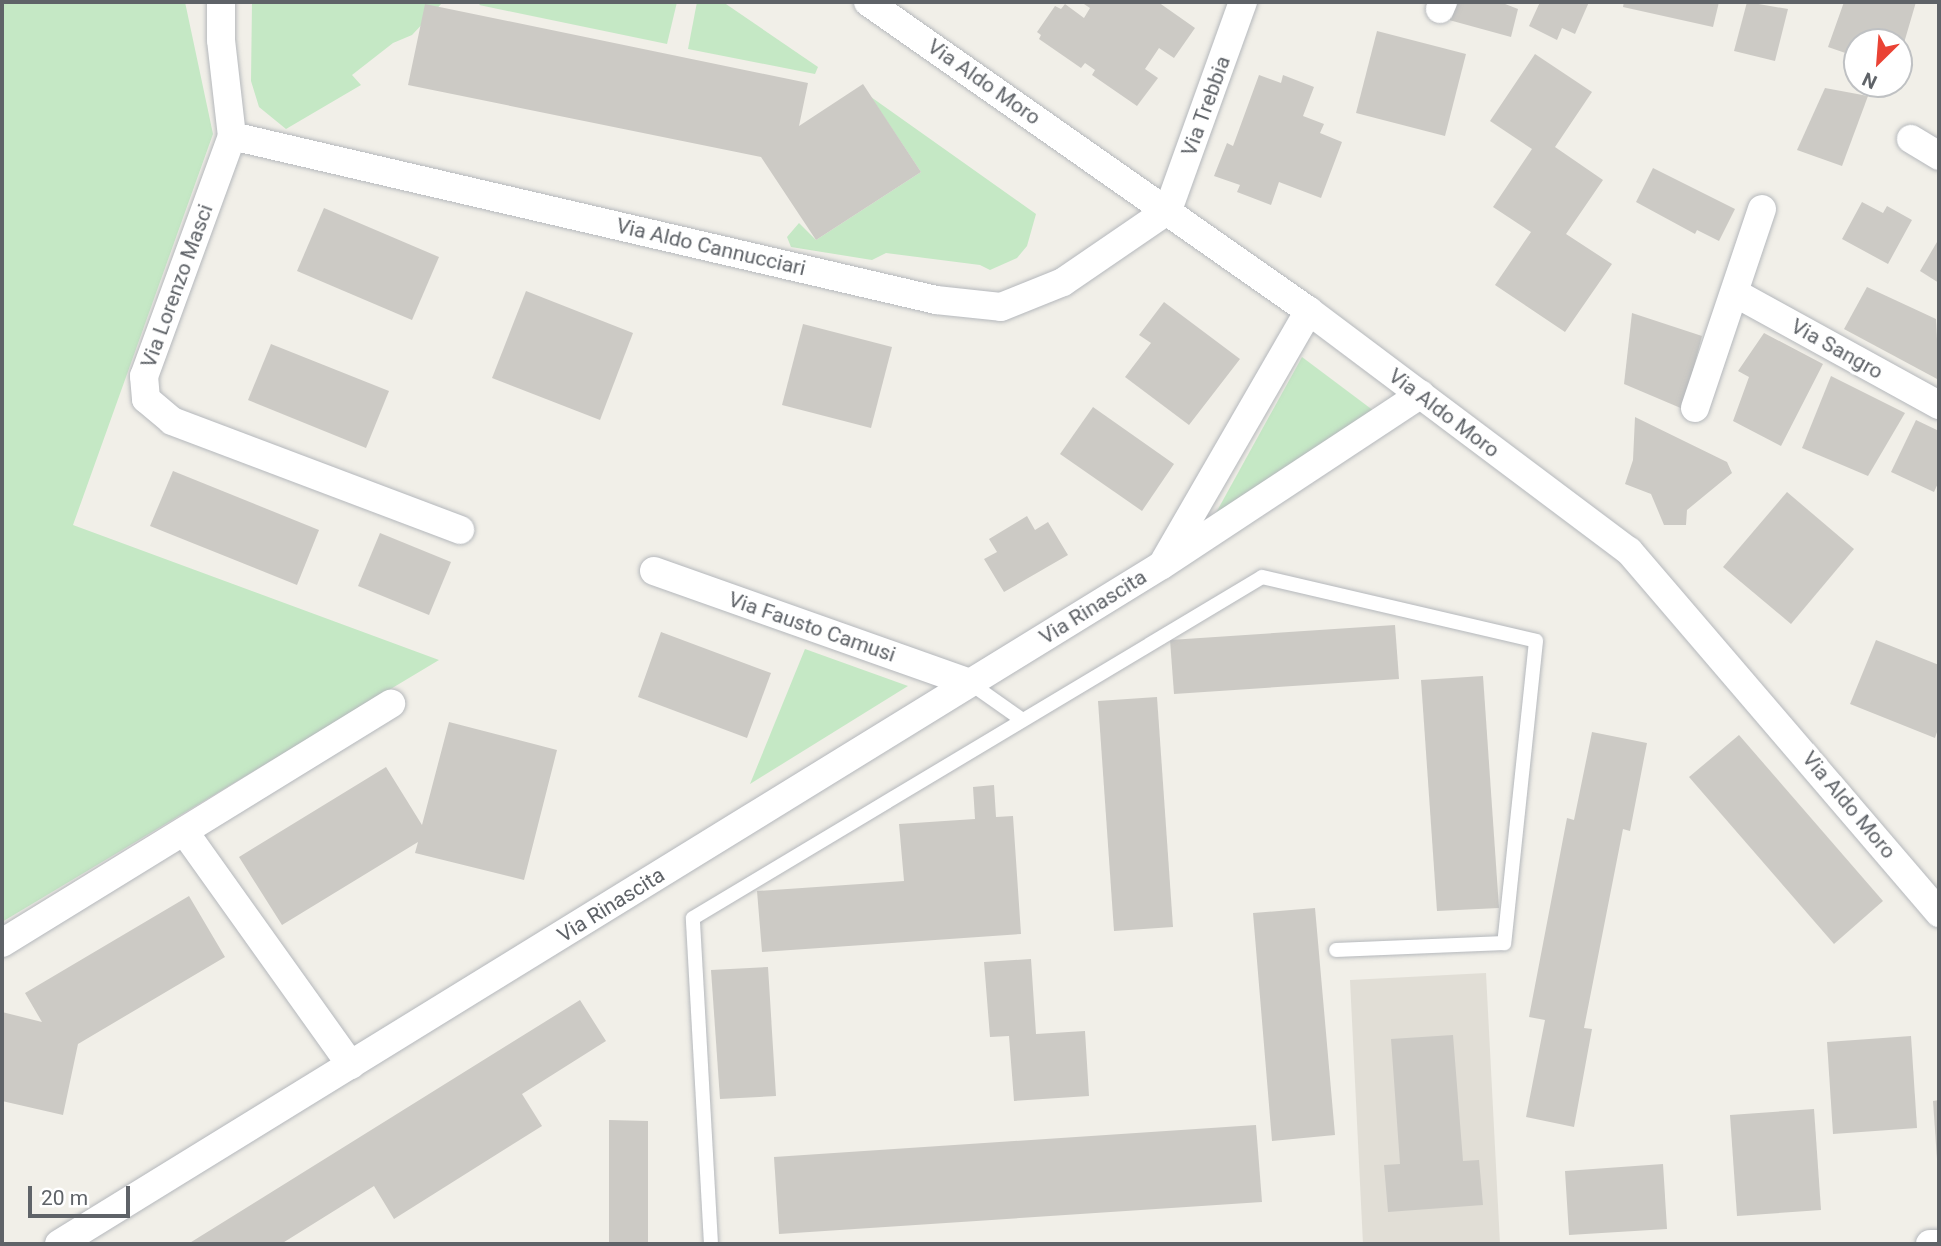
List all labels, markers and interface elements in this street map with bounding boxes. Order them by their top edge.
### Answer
north arrow [1843,28,1913,98]
street label: Via Aldo Moro [923,34,1045,130]
street label: Via Trebbia [1176,52,1236,160]
text: N [1859,67,1881,94]
street label: Via Lorenzo Masci [136,201,218,371]
street label: Via Aldo Cannucciari [614,213,808,281]
street label: Via Sangro [1787,313,1887,385]
street label: Via Aldo Moro [1384,363,1504,463]
street label: Via Rinascita [1035,564,1151,650]
street label: Via Fausto Camusi [725,587,899,667]
street label: Via Aldo Moro [1797,746,1901,864]
street label: Via Rinascita [553,862,669,948]
scale bar [32,1172,133,1216]
text: 20 m [41,1186,88,1210]

